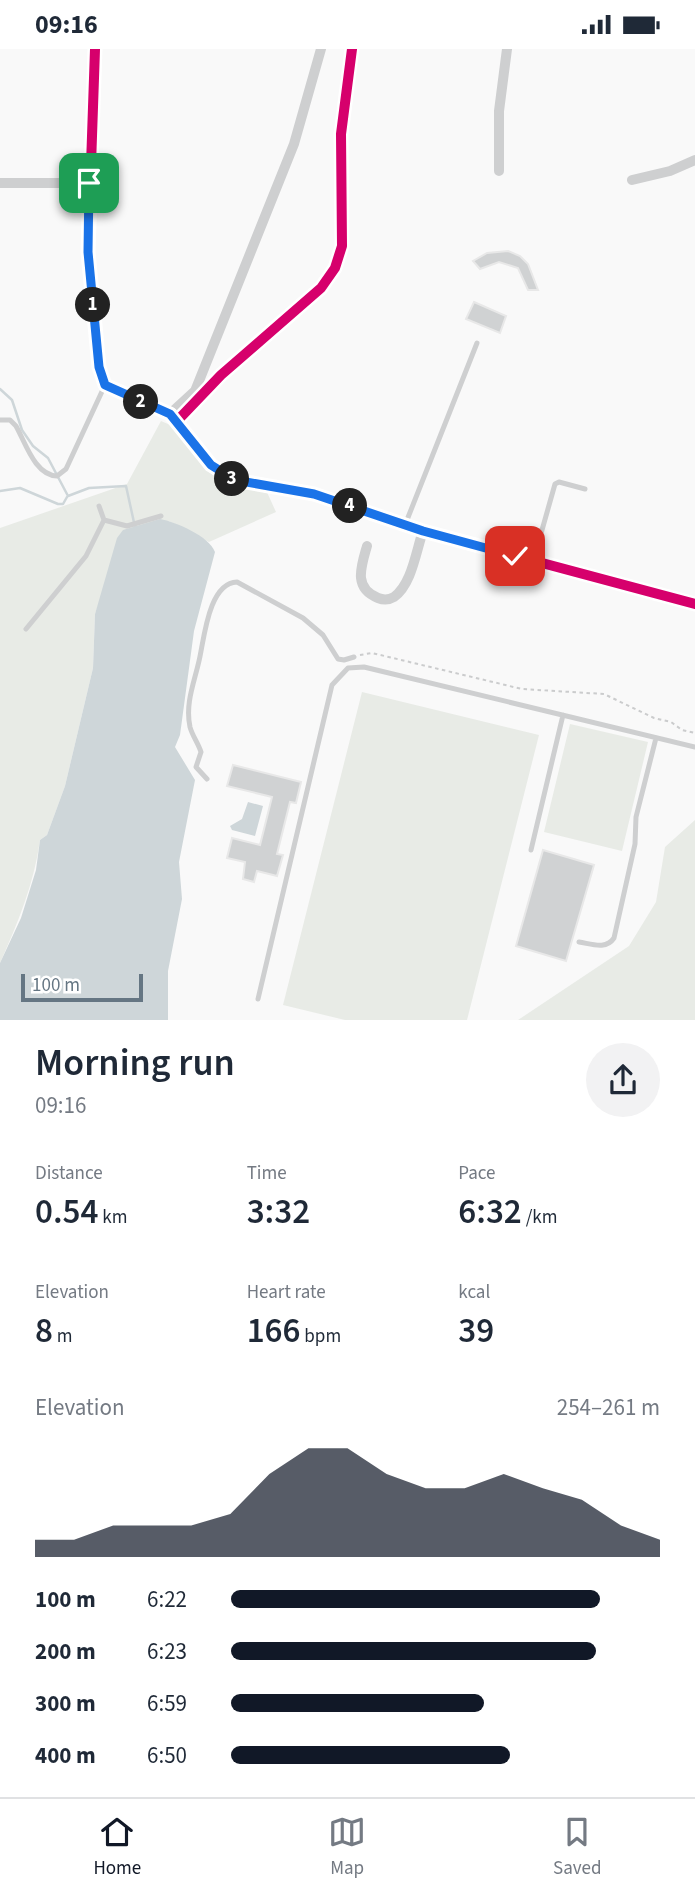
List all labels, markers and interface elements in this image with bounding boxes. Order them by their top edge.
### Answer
text: 09:16 [35,6,98,43]
pin [59,153,119,213]
icon: arrive [70,164,108,202]
pin: 1 [76,287,110,323]
text: 1 [87,291,98,318]
pin: 2 [124,385,158,419]
text: 2 [135,388,146,415]
pin: 3 [215,461,250,497]
text: 3 [226,465,237,492]
pin: 4 [332,489,368,524]
text: 4 [344,492,355,519]
pin [485,526,545,586]
icon: check [496,537,534,575]
scale bar [21,971,144,1003]
text: 100 m [32,972,80,999]
text: Morning run [35,1036,235,1090]
button: share [586,1043,660,1117]
text: 09:16 [35,1089,86,1122]
text: Distance [35,1160,103,1187]
text: Time [247,1160,287,1187]
text: Pace [458,1160,496,1187]
text: 0.54 [35,1187,99,1237]
text: 3:32 [247,1187,310,1237]
text: 6:32 [458,1187,522,1237]
text: km [99,1204,127,1231]
text: /km [522,1204,557,1231]
text: Elevation [35,1279,109,1306]
text: Heart rate [247,1279,326,1306]
text: kcal [458,1279,490,1306]
text: 8 [35,1306,53,1356]
text: 166 [247,1306,301,1356]
text: 39 [458,1306,494,1356]
text: m [53,1323,73,1350]
text: bpm [301,1323,341,1350]
text: Elevation [35,1391,125,1424]
text: 254–261 m [557,1391,660,1424]
text: 100 m [35,1583,96,1616]
text: 6:22 [147,1583,187,1616]
text: 200 m [35,1635,96,1668]
text: 6:23 [147,1635,187,1668]
text: 300 m [35,1687,96,1720]
text: 6:59 [147,1687,187,1720]
text: 400 m [35,1739,96,1772]
text: 6:50 [147,1739,187,1772]
tab: Home [93,1813,141,1882]
tab: Map [328,1813,366,1882]
tab: Saved [553,1813,602,1882]

